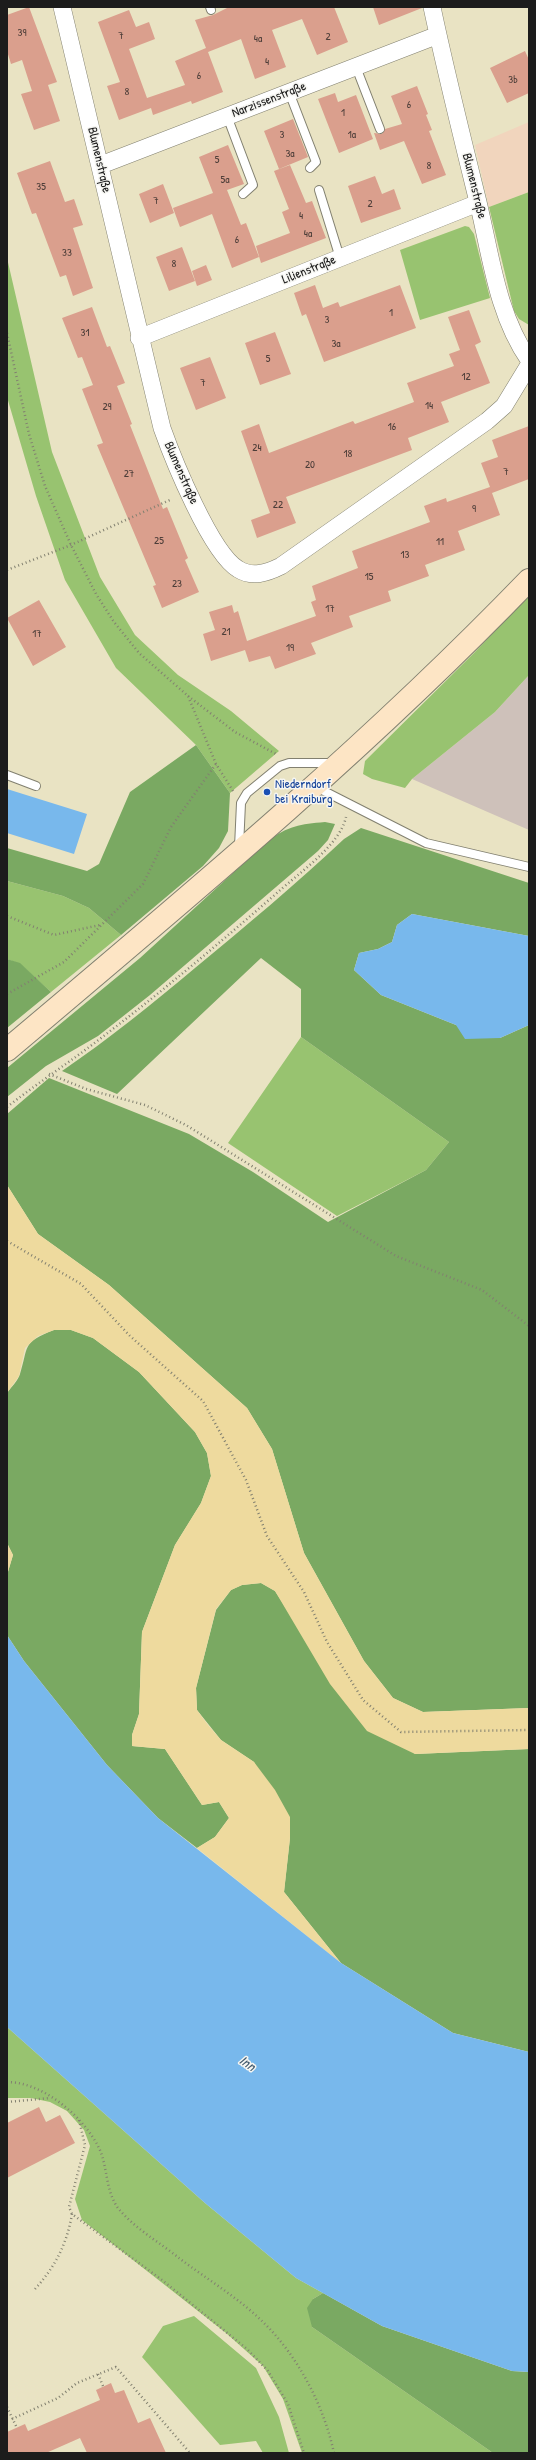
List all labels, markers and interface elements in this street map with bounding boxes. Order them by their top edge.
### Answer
house number: 39 [18,26,26,40]
house number: 7 [118,29,124,43]
house number: 2 [325,30,331,44]
house number: 4a [254,32,262,46]
house number: 4 [265,55,269,69]
house number: 6 [197,69,201,83]
house number: 3b [508,73,518,87]
street label: Narzissenstraße [230,79,308,121]
house number: 8 [125,85,129,99]
house number: 6 [407,98,411,112]
house number: 1 [341,106,345,120]
street label: Blumenstraße [84,126,114,194]
house number: 3 [280,128,284,142]
house number: 1a [348,128,356,142]
house number: 3a [285,147,295,161]
street label: Blumenstraße [458,152,490,220]
house number: 5 [215,153,219,167]
house number: 8 [427,159,431,173]
house number: 5a [221,173,229,187]
house number: 35 [36,180,46,194]
house number: 7 [153,194,159,208]
house number: 2 [367,197,373,211]
house number: 4 [299,209,303,223]
house number: 4a [304,227,312,241]
house number: 6 [235,233,239,247]
house number: 33 [62,246,72,260]
street label: Lilienstraße [280,252,338,288]
house number: 8 [172,257,176,271]
house number: 1 [389,306,393,320]
house number: 3 [325,313,329,327]
house number: 31 [81,326,89,340]
house number: 3a [331,337,341,351]
house number: 5 [266,352,270,366]
house number: 12 [461,370,471,384]
house number: 7 [200,376,206,390]
house number: 14 [425,399,433,413]
house number: 29 [102,400,112,414]
house number: 16 [388,420,396,434]
street label: Blumenstraße [160,439,202,507]
house number: 24 [252,441,262,455]
house number: 18 [344,447,352,461]
house number: 20 [305,458,315,472]
house number: 7 [503,465,509,479]
house number: 27 [124,467,134,481]
house number: 22 [273,498,283,512]
house number: 9 [472,502,476,516]
house number: 25 [154,534,164,548]
house number: 11 [436,535,444,549]
house number: 13 [401,548,409,562]
house number: 15 [365,570,373,584]
house number: 23 [172,577,182,591]
house number: 17 [325,602,335,616]
house number: 21 [221,625,231,639]
house number: 17 [32,627,42,641]
house number: 19 [286,641,294,655]
place label: Niederndorf bei Kraiburg [275,777,333,808]
marker: Niederndorf bei Kraiburg [262,787,272,797]
water label: Inn [236,2053,258,2075]

